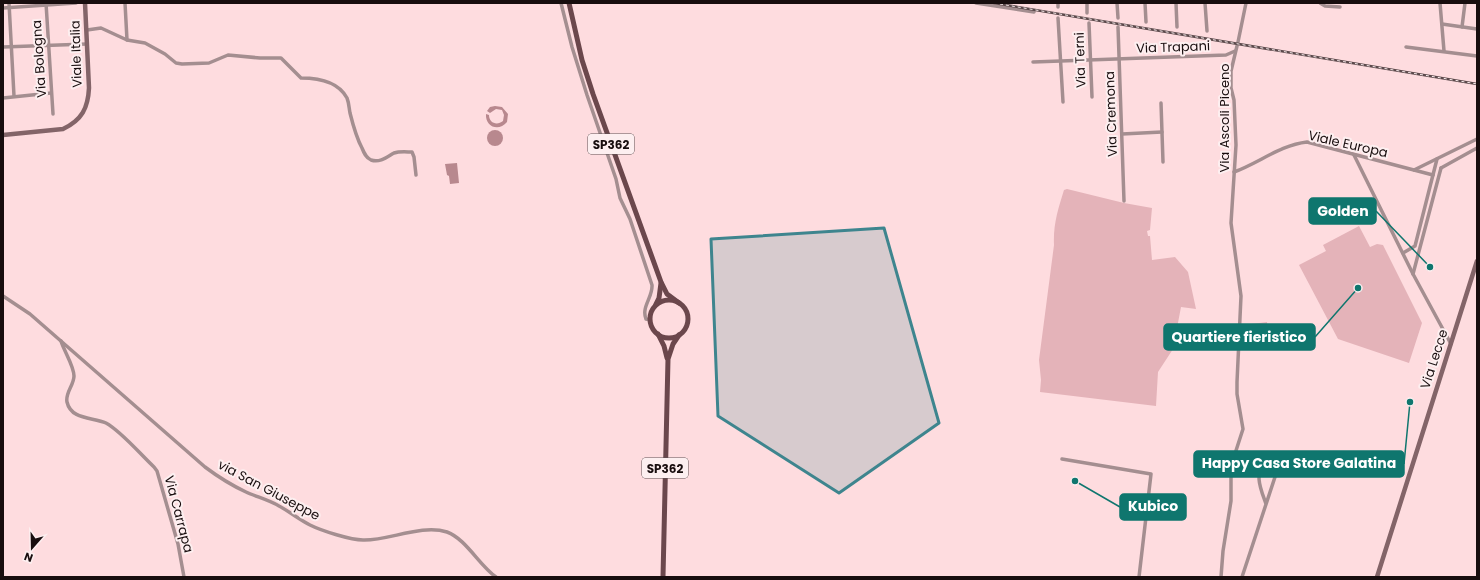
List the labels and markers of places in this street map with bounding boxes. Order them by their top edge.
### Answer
callout: Golden [1309,198,1376,224]
callout: Quartiere fieristico [1164,324,1315,350]
callout: Happy Casa Store Galatina [1194,451,1404,477]
callout: Kubico [1120,494,1186,520]

